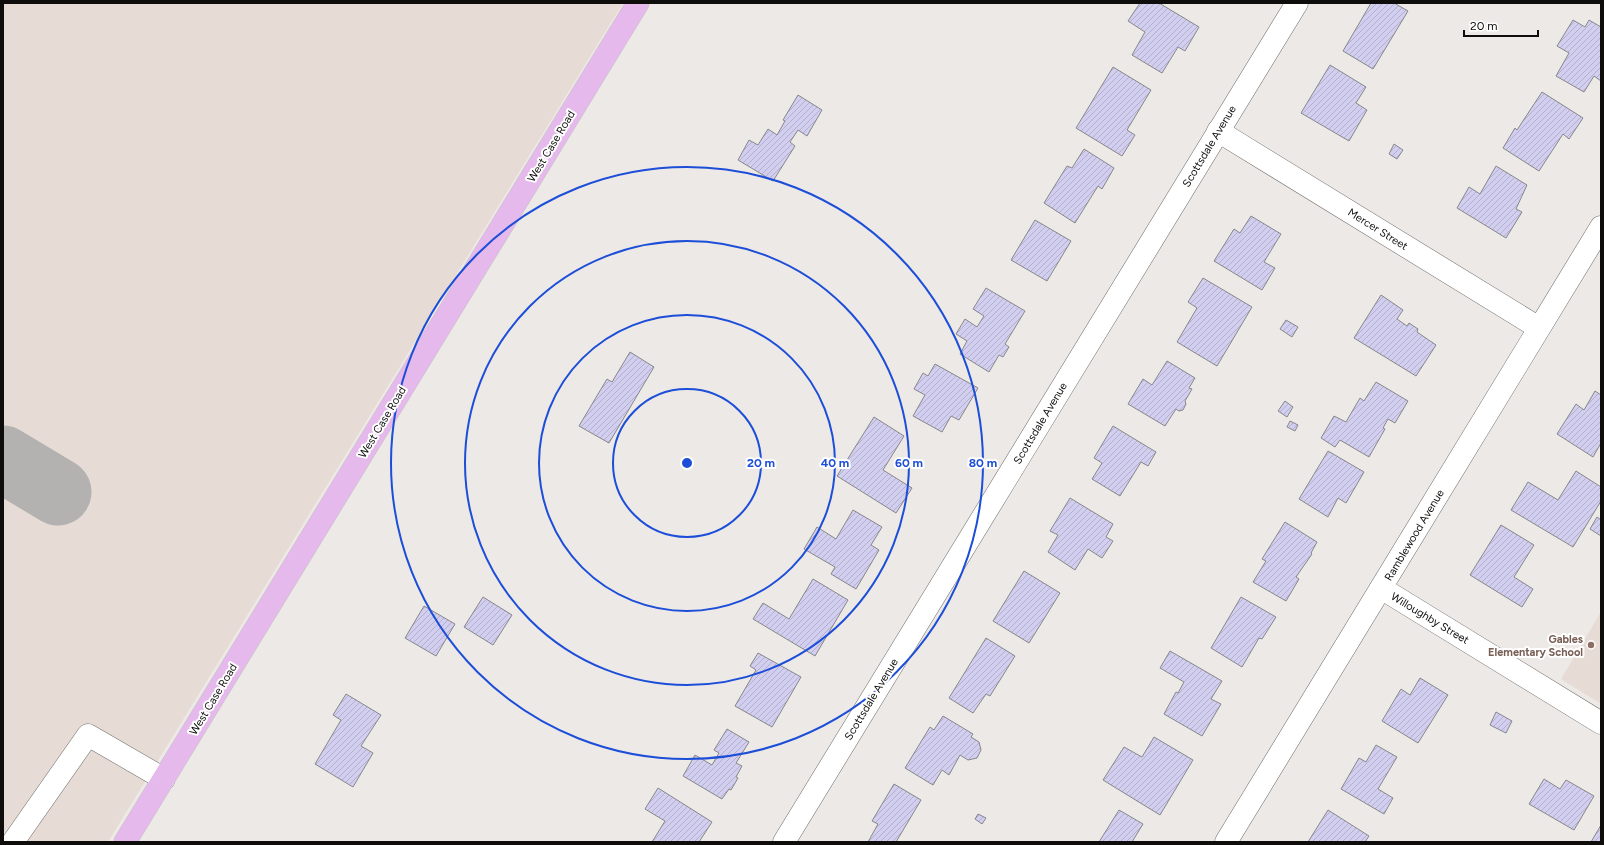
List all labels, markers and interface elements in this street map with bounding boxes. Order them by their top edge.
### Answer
scale bar [1464,12,1538,38]
text: 20 m [1470,19,1498,33]
street label: Scottsdale Avenue [1180,103,1239,189]
street label: West Case Road [525,108,578,184]
street label: Mercer Street [1345,206,1410,253]
street label: Scottsdale Avenue [1011,380,1070,466]
street label: West Case Road [356,384,409,460]
centre of rings [680,456,694,470]
text: 20 m [747,456,775,470]
text: 40 m [821,456,849,470]
text: 60 m [895,456,923,470]
text: 80 m [969,456,997,470]
street label: Ramblewood Avenue [1382,487,1447,583]
street label: Willoughby Street [1388,590,1471,647]
place label: Gables Elementary School [1488,633,1583,659]
marker: Gables Elementary School [1586,640,1596,650]
street label: Scottsdale Avenue [842,656,901,742]
street label: West Case Road [187,661,240,737]

